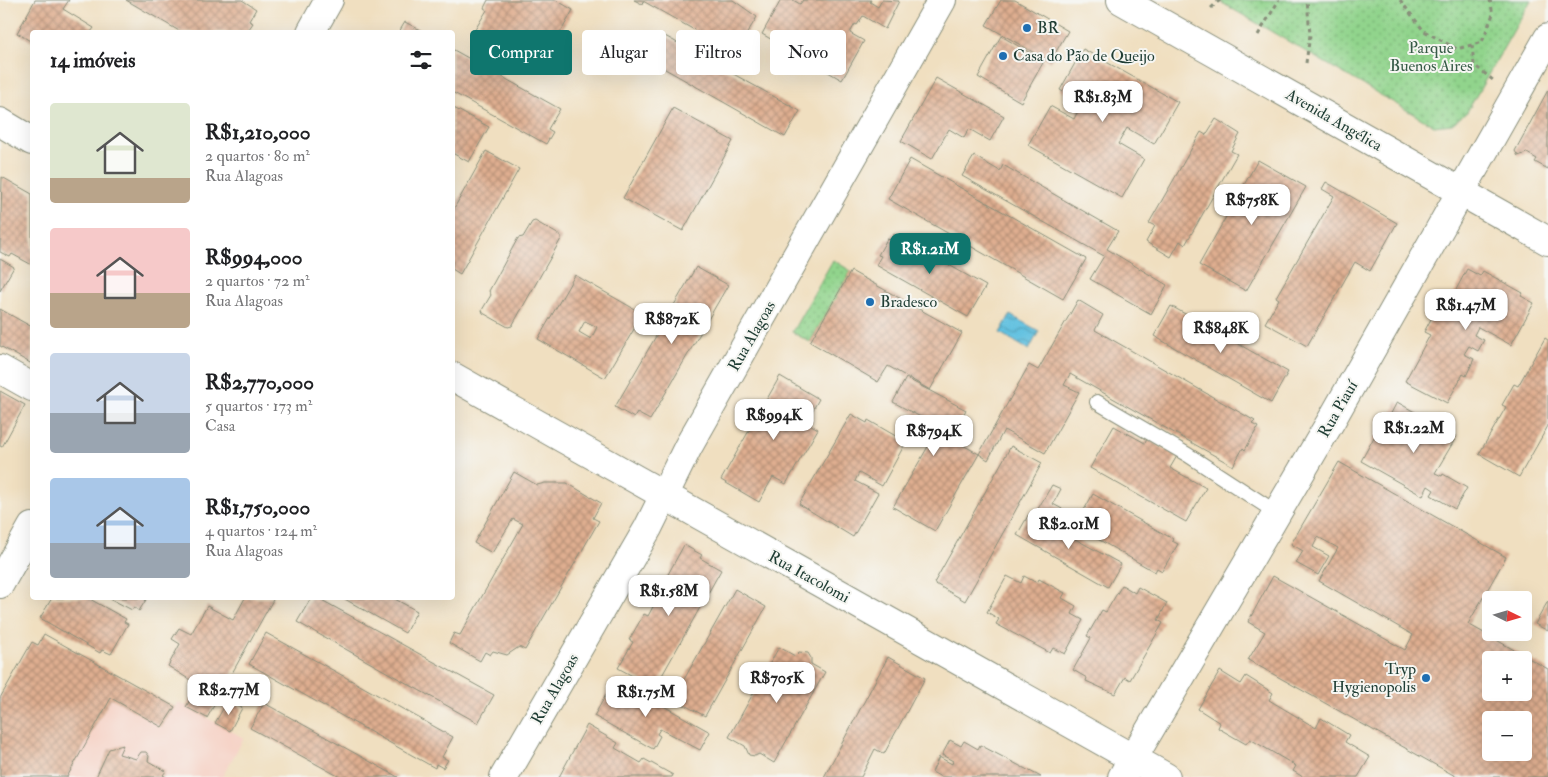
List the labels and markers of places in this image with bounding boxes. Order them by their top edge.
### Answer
place label: BR [1037,18,1059,38]
marker: BR [1021,22,1033,34]
place label: Casa do Pão de Queijo [1013,46,1155,66]
marker: Casa do Pão de Queijo [997,50,1009,62]
pin: R$1.83M [1057,80,1149,123]
pin: R$758K [1211,184,1293,226]
pin: R$1.21M [884,232,976,275]
pin: R$1.47M [1420,288,1512,331]
place label: Bradesco [880,292,937,312]
marker: Bradesco [864,296,876,308]
pin: R$872K [631,302,713,345]
pin: R$848K [1180,312,1262,354]
pin: R$994K [733,398,815,441]
pin: R$1.22M [1368,412,1460,454]
pin: R$794K [893,414,975,457]
pin: R$2.01M [1023,508,1115,550]
pin: R$1.58M [623,574,715,617]
place label: Tryp Hygienopolis [1332,659,1416,698]
pin: R$705K [736,662,818,704]
marker: Tryp Hygienopolis [1420,672,1432,684]
pin: R$2.77M [183,674,275,716]
pin: R$1.75M [600,676,692,718]

